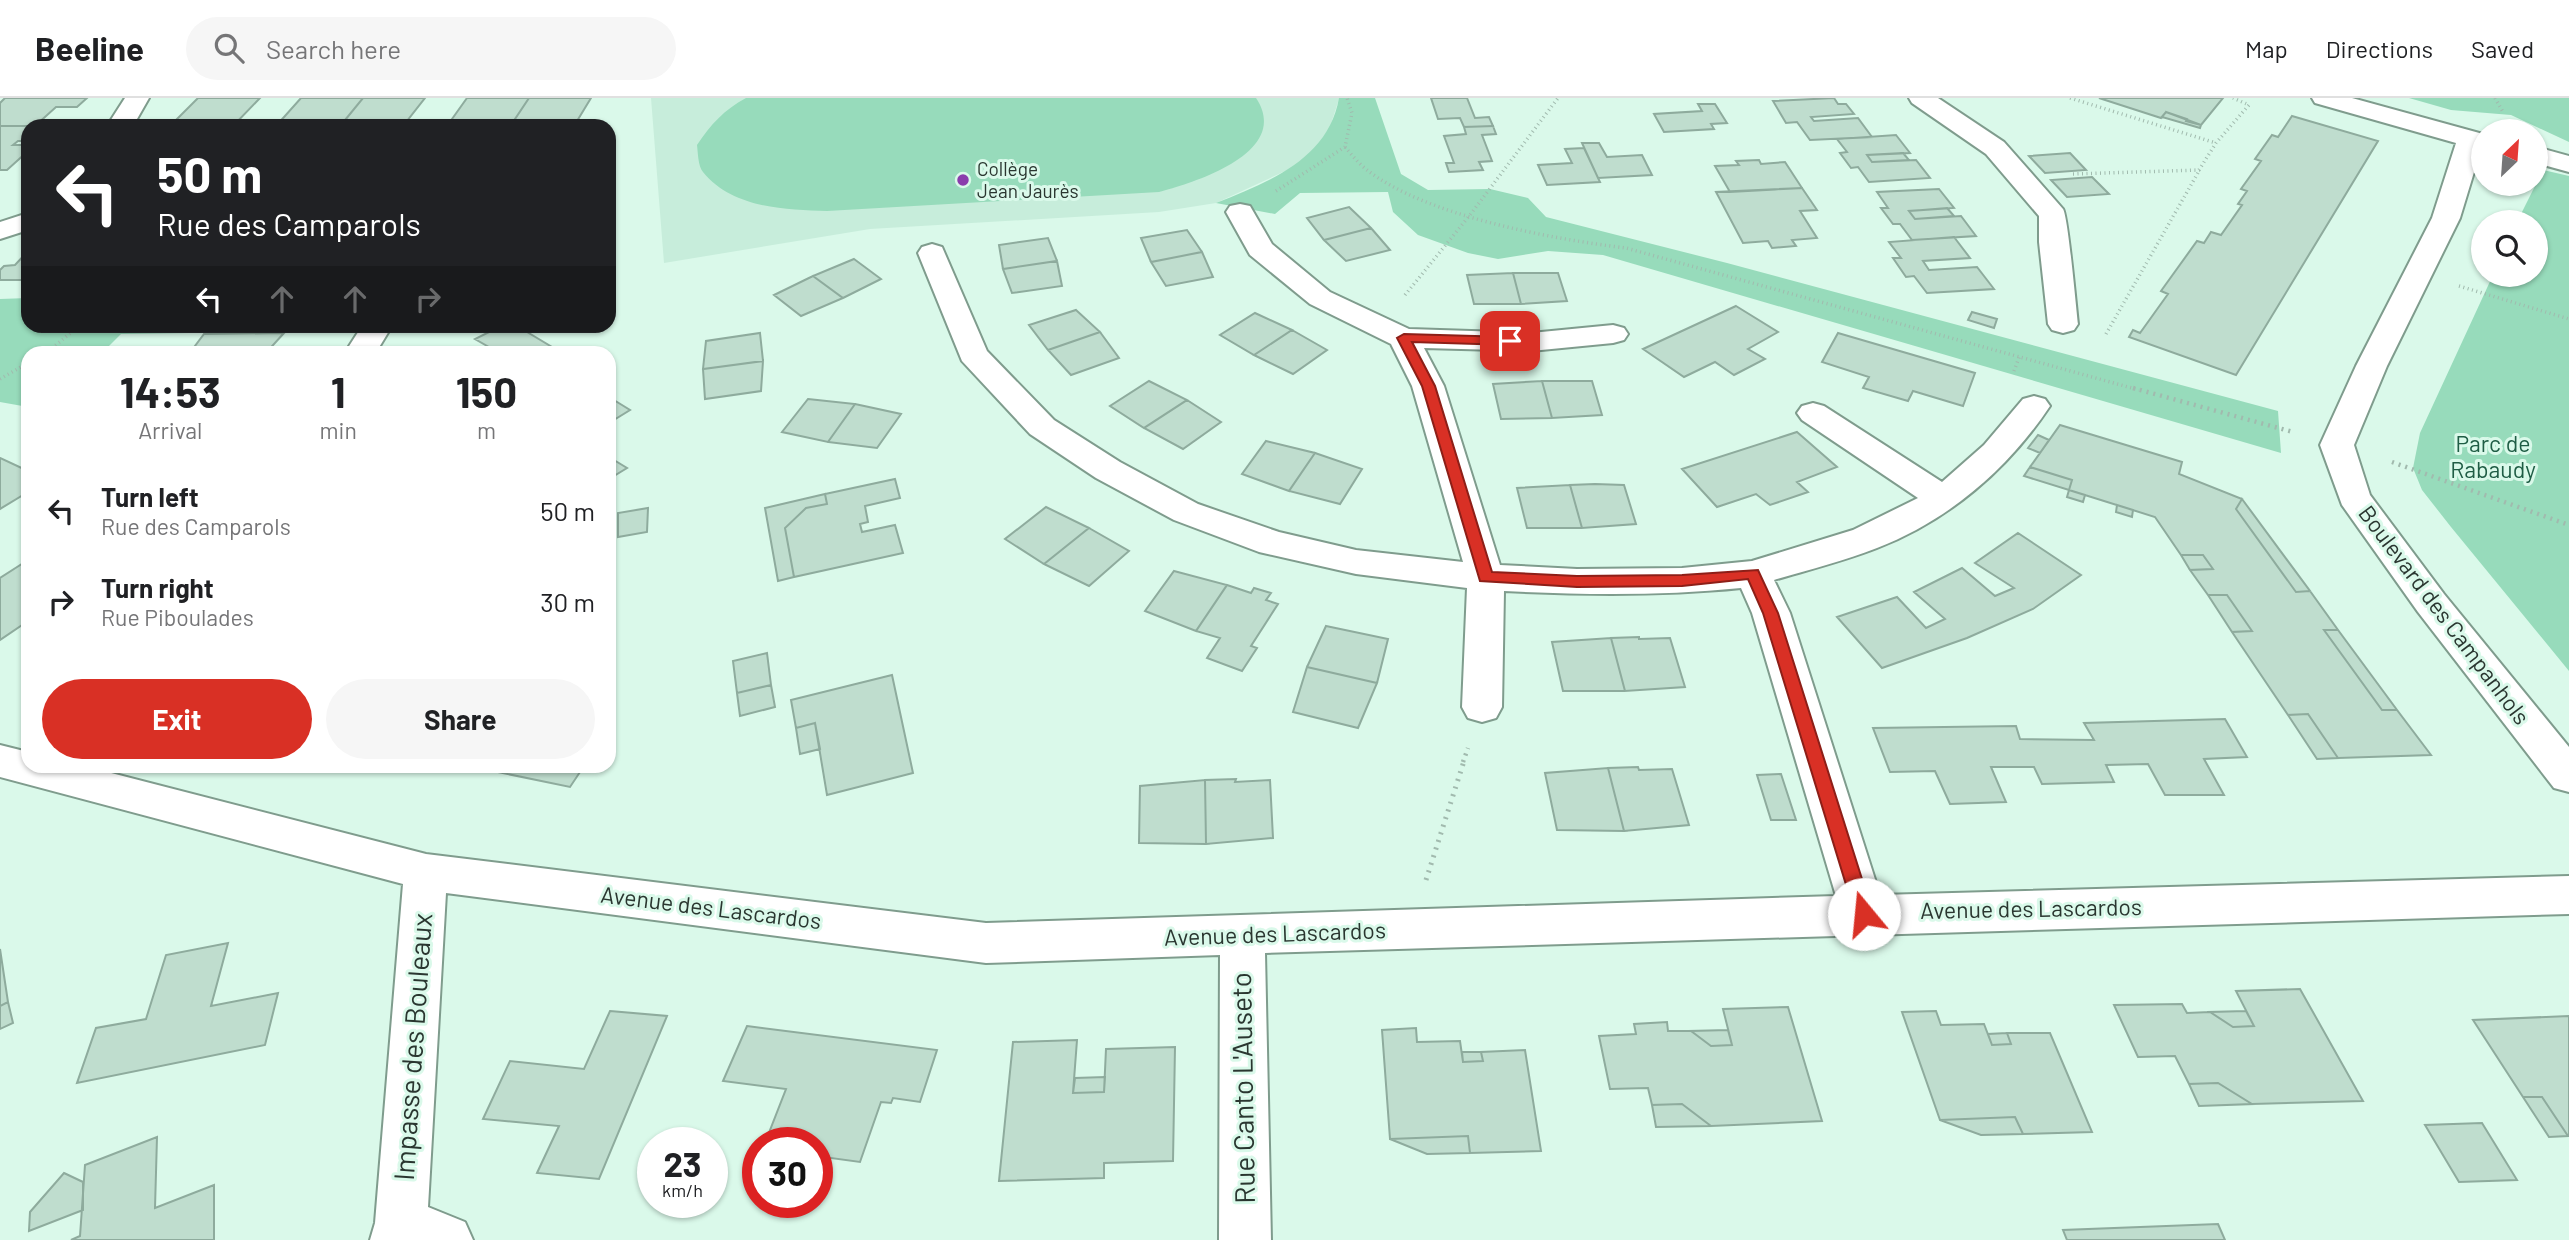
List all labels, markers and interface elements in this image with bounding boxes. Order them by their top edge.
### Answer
search box [186,17,676,80]
text: Beeline [35,28,144,68]
icon: search [210,29,248,67]
text: Search here [266,33,401,64]
text: Map [2245,34,2288,63]
text: Directions [2326,34,2433,63]
text: Saved [2471,34,2534,63]
north arrow [2471,119,2548,196]
map controls [2471,119,2548,287]
text: 50 m [157,144,262,203]
icon: left [42,147,133,238]
place label: Collège Jean Jaurès [977,157,1079,202]
marker: Collège Jean Jaurès [955,172,971,188]
text: Rue des Camparols [157,204,421,242]
button: search [2471,210,2548,287]
icon: left [190,280,228,318]
icon: ahead [263,280,301,318]
icon: ahead [336,280,374,318]
icon: right [409,280,447,318]
pin [1480,311,1540,371]
icon: arrive [1491,322,1529,360]
text: 14:53 [120,366,221,416]
text: 1 [331,366,346,416]
text: 150 [456,366,517,416]
text: Arrival [138,416,202,444]
text: min [320,416,357,444]
text: m [477,416,496,444]
park label: Parc de Rabaudy [2450,429,2536,483]
text: Turn left [101,481,199,512]
icon: left [42,492,80,530]
text: 50 m [540,495,595,526]
street label: Boulevard des Campanhols [2353,499,2536,730]
text: Rue des Camparols [101,512,291,540]
text: Turn right [101,572,214,603]
icon: right [42,583,80,621]
text: 30 m [540,586,595,617]
text: Rue Piboulades [101,603,254,631]
button: Exit [42,679,312,759]
button: Share [326,679,595,759]
position arrow [1827,877,1901,951]
street label: Avenue des Lascardos [599,880,823,934]
street label: Avenue des Lascardos [1920,892,2142,924]
street label: Impasse des Bouleaux [386,912,438,1182]
street label: Avenue des Lascardos [1164,915,1386,951]
street label: Rue Canto L'Auseto [1223,972,1261,1204]
speed limit sign: 30 [742,1127,833,1218]
text: 23 [663,1142,702,1184]
text: km/h [662,1179,703,1201]

